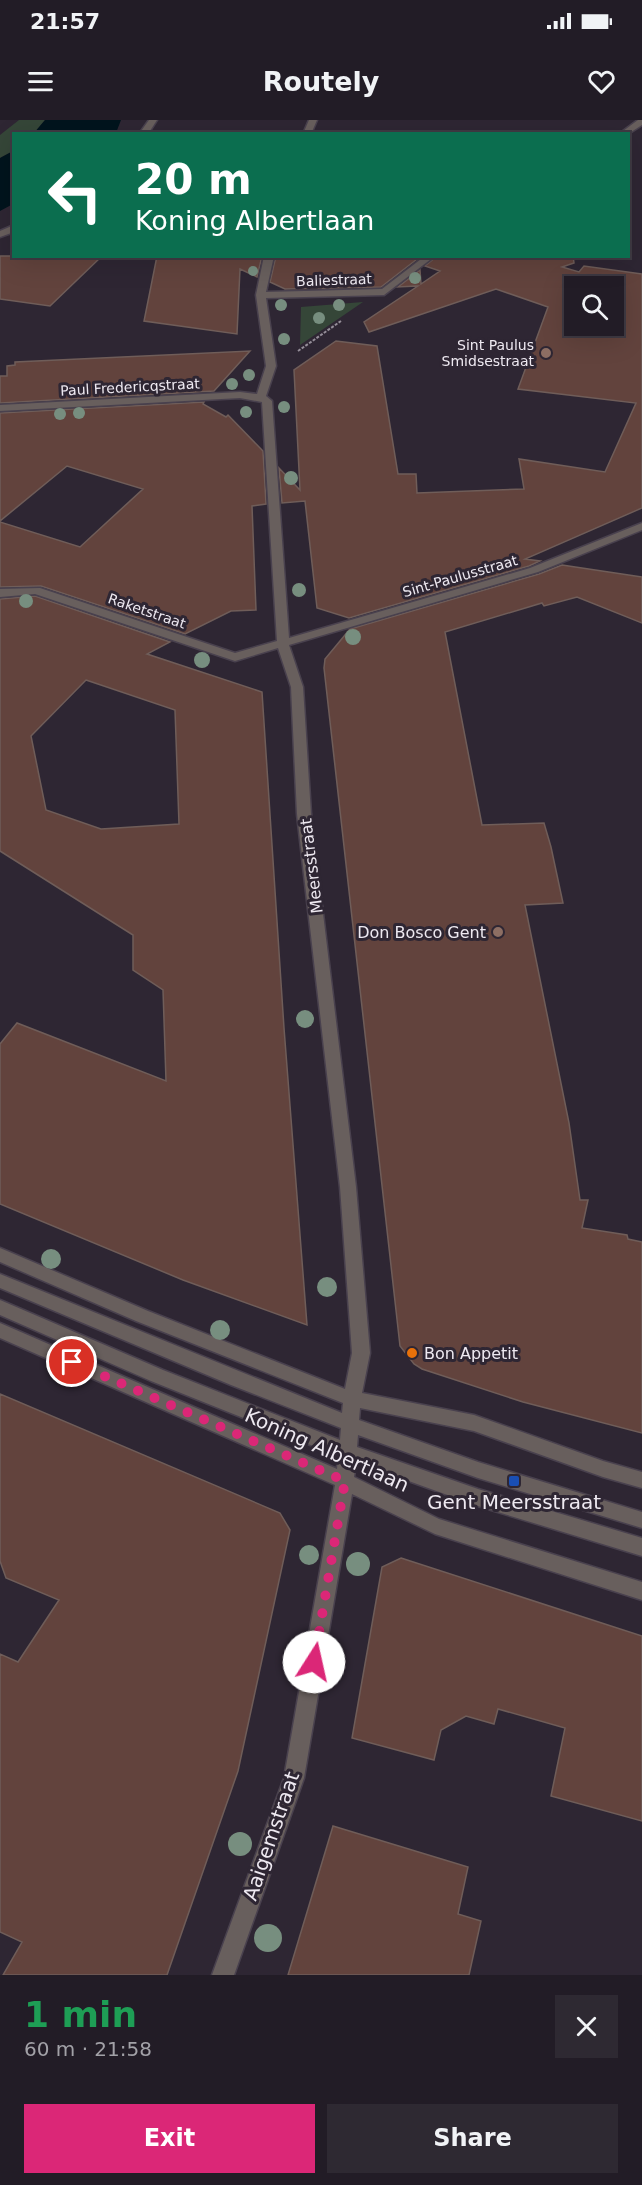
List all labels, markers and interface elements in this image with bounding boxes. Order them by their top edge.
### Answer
text: 21:57 [30,9,100,34]
icon: menu [24,65,57,98]
icon: heart [585,65,618,98]
text: Routely [263,66,379,97]
text: 20 m [135,155,252,204]
icon: left [36,156,114,234]
text: Koning Albertlaan [135,205,374,236]
street label: Baliestraat [296,271,373,289]
map controls [564,276,624,336]
button: search [564,276,624,336]
place label: Sint Paulus Smidsestraat [442,337,534,369]
marker: Sint Paulus Smidsestraat [539,346,553,360]
street label: Paul Fredericqstraat [60,375,201,399]
street label: Sint-Paulusstraat [401,552,520,600]
street label: Raketstraat [106,590,188,632]
street label: Meersstraat [296,817,327,914]
place label: Don Bosco Gent [357,923,486,942]
marker: Don Bosco Gent [491,925,505,939]
pin [46,1336,97,1387]
place label: Bon Appetit [424,1344,518,1363]
icon: arrive [55,1345,88,1378]
marker: Bon Appetit [405,1346,419,1360]
street label: Koning Albertlaan [241,1403,413,1497]
marker: Gent Meersstraat [507,1474,521,1488]
place label: Gent Meersstraat [427,1490,601,1514]
position arrow [282,1630,346,1694]
street label: Aaigemstraat [238,1768,304,1904]
text: 1 min [24,1994,137,2035]
button: close [555,1995,618,2058]
text: 60 m · 21:58 [24,2037,152,2061]
button: Exit [24,2104,315,2173]
button: Share [327,2104,618,2173]

